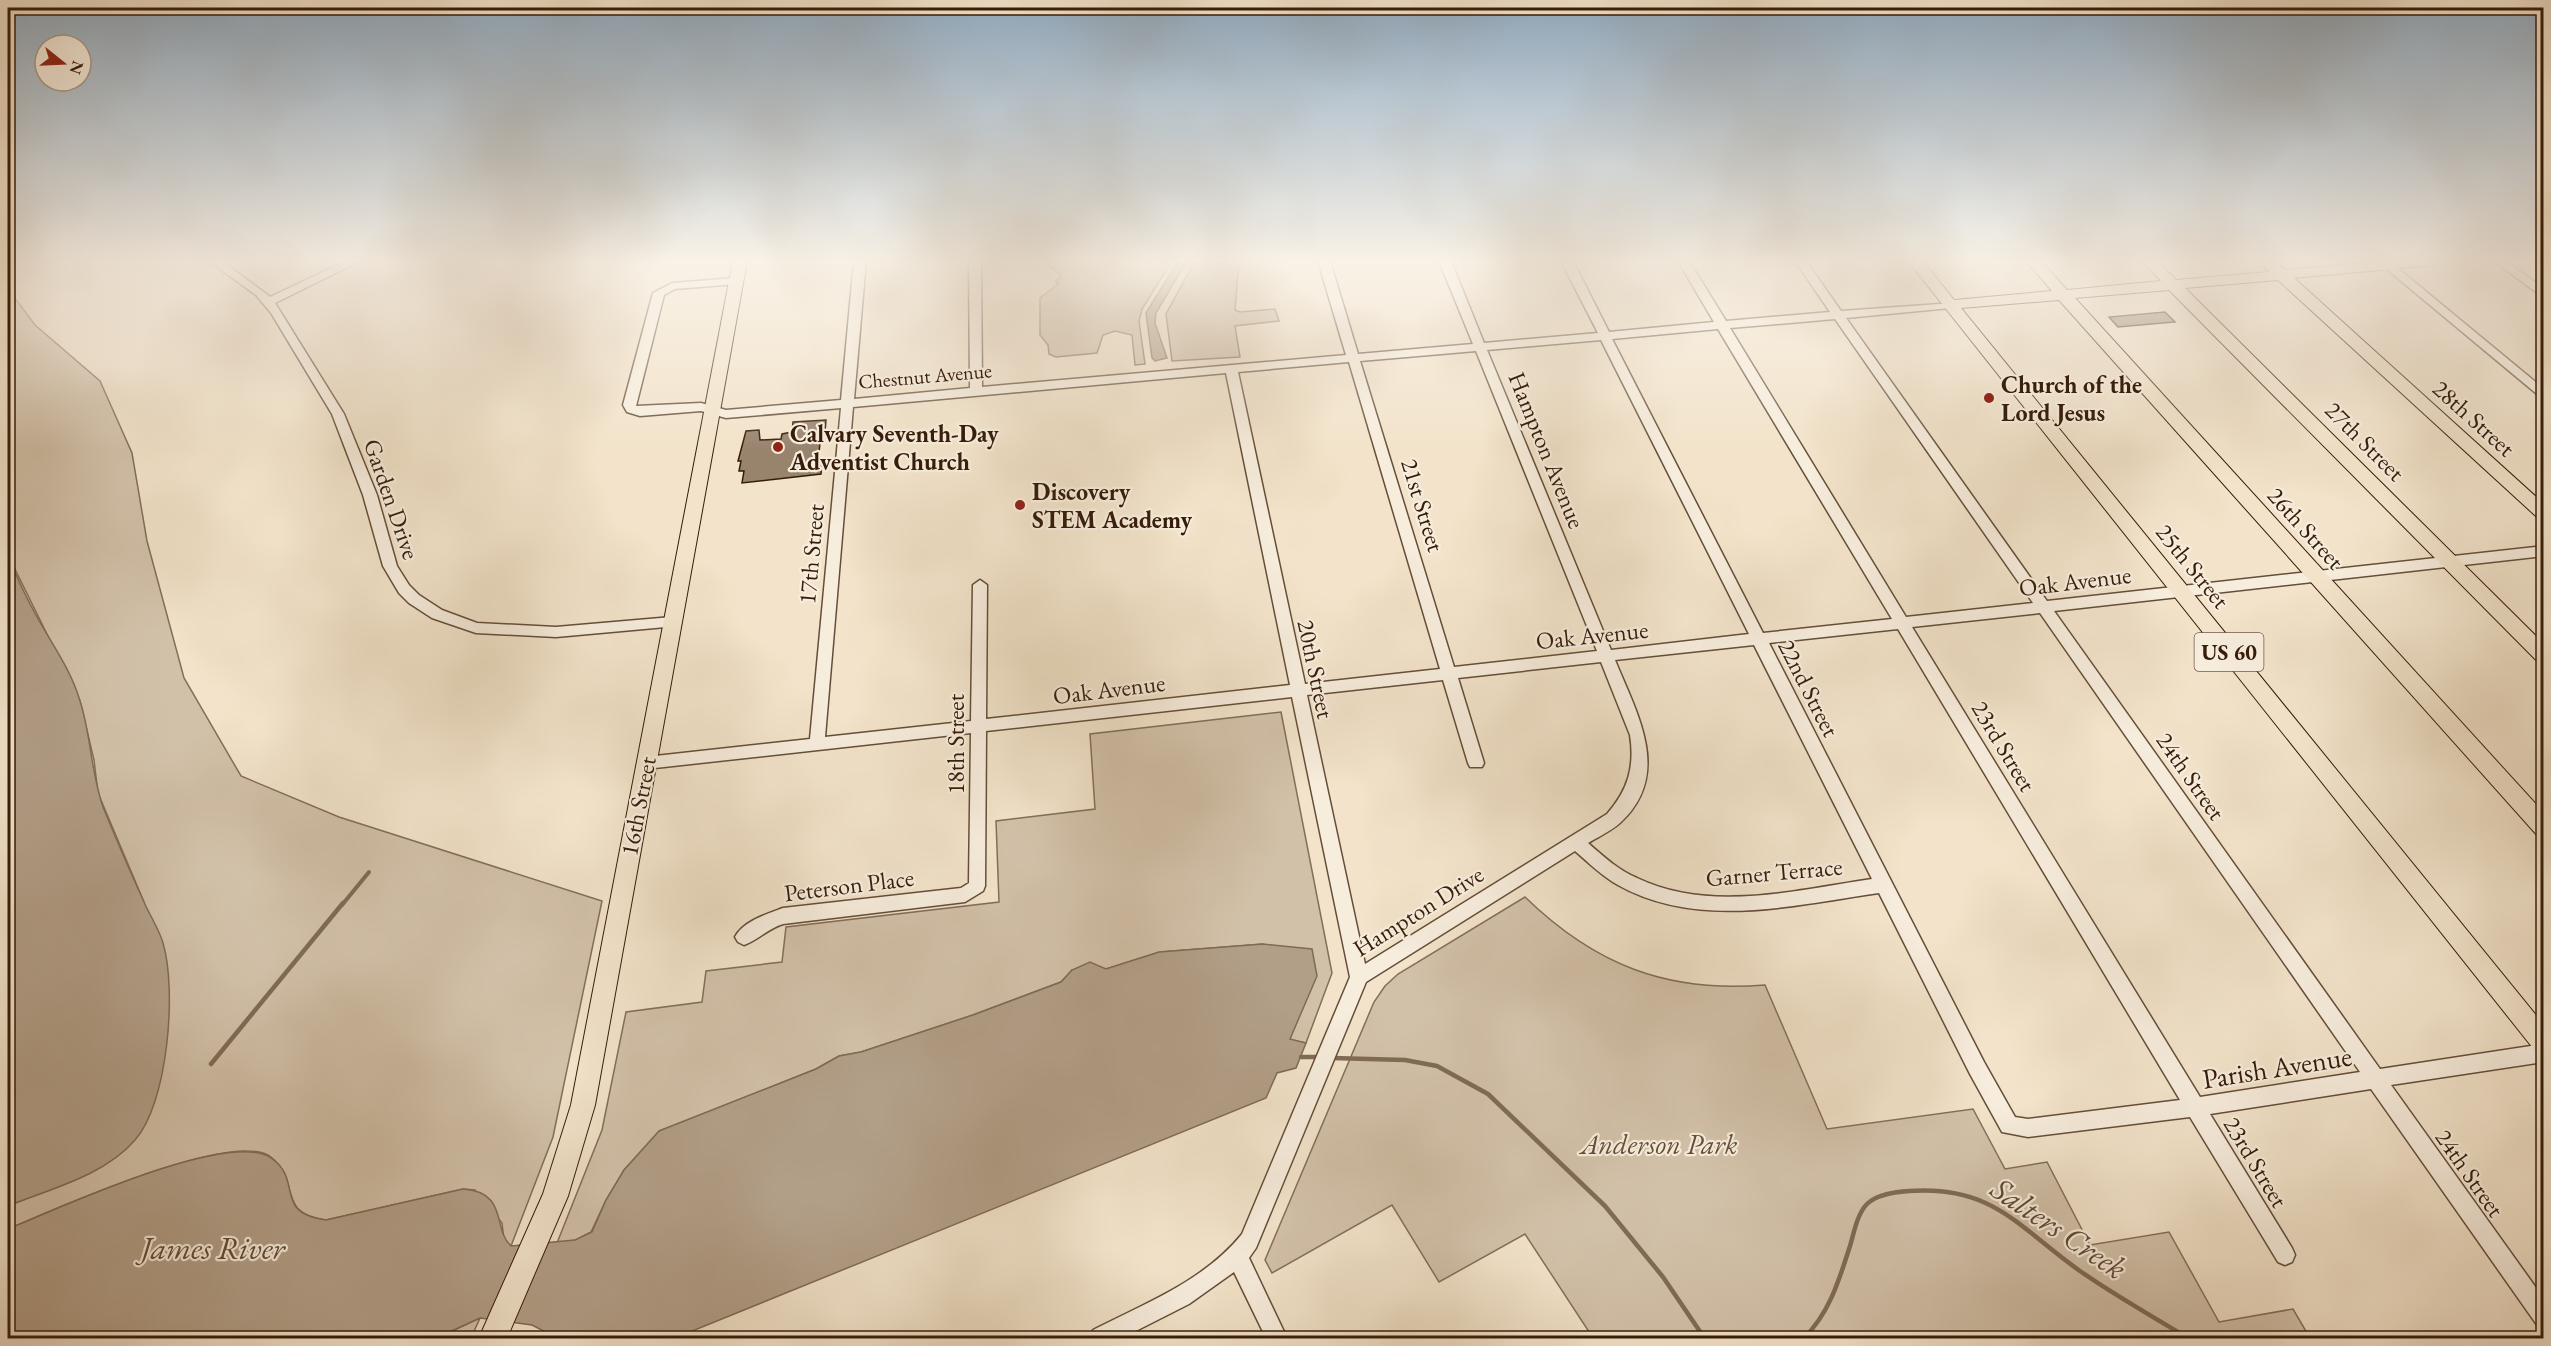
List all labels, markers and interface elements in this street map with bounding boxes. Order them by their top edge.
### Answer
north arrow [33,33,93,93]
text: N [65,58,89,77]
street label: Chestnut Avenue [857,357,993,395]
street label: Hampton Avenue [1502,367,1592,533]
place label: Church of the Lord Jesus [2001,369,2142,428]
street label: 28th Street [2426,373,2522,463]
marker: Church of the Lord Jesus [1982,391,1996,405]
street label: 27th Street [2319,395,2412,488]
place label: Calvary Seventh-Day Adventist Church [789,418,999,477]
street label: Garden Drive [357,435,427,563]
marker: Calvary Seventh-Day Adventist Church [771,440,785,454]
street label: 21st Street [1394,455,1452,556]
place label: Discovery STEM Academy [1032,476,1193,536]
street label: 26th Street [2261,480,2351,576]
marker: Discovery STEM Academy [1013,498,1027,512]
street label: 17th Street [791,502,831,605]
street label: 25th Street [2149,517,2237,615]
street label: Oak Avenue [2017,559,2133,603]
street label: Oak Avenue [1534,614,1650,656]
street label: 20th Street [1290,617,1342,722]
road number: US 60 [2194,633,2264,671]
street label: 22nd Street [1771,634,1847,742]
street label: Oak Avenue [1051,667,1167,711]
street label: 18th Street [940,693,971,794]
street label: 23rd Street [1965,695,2043,798]
street label: 24th Street [2149,726,2233,826]
street label: 16th Street [613,753,663,858]
street label: Garner Terrace [1704,851,1844,893]
street label: Hampton Drive [1347,859,1489,963]
street label: Peterson Place [782,862,916,908]
street label: Parish Avenue [2200,1037,2354,1097]
street label: 23rd Street [2217,1111,2295,1214]
street label: 24th Street [2428,1123,2512,1223]
park label: Anderson Park [1578,1126,1738,1162]
water label: Salters Creek [1982,1167,2135,1289]
water label: James River [135,1227,287,1269]

